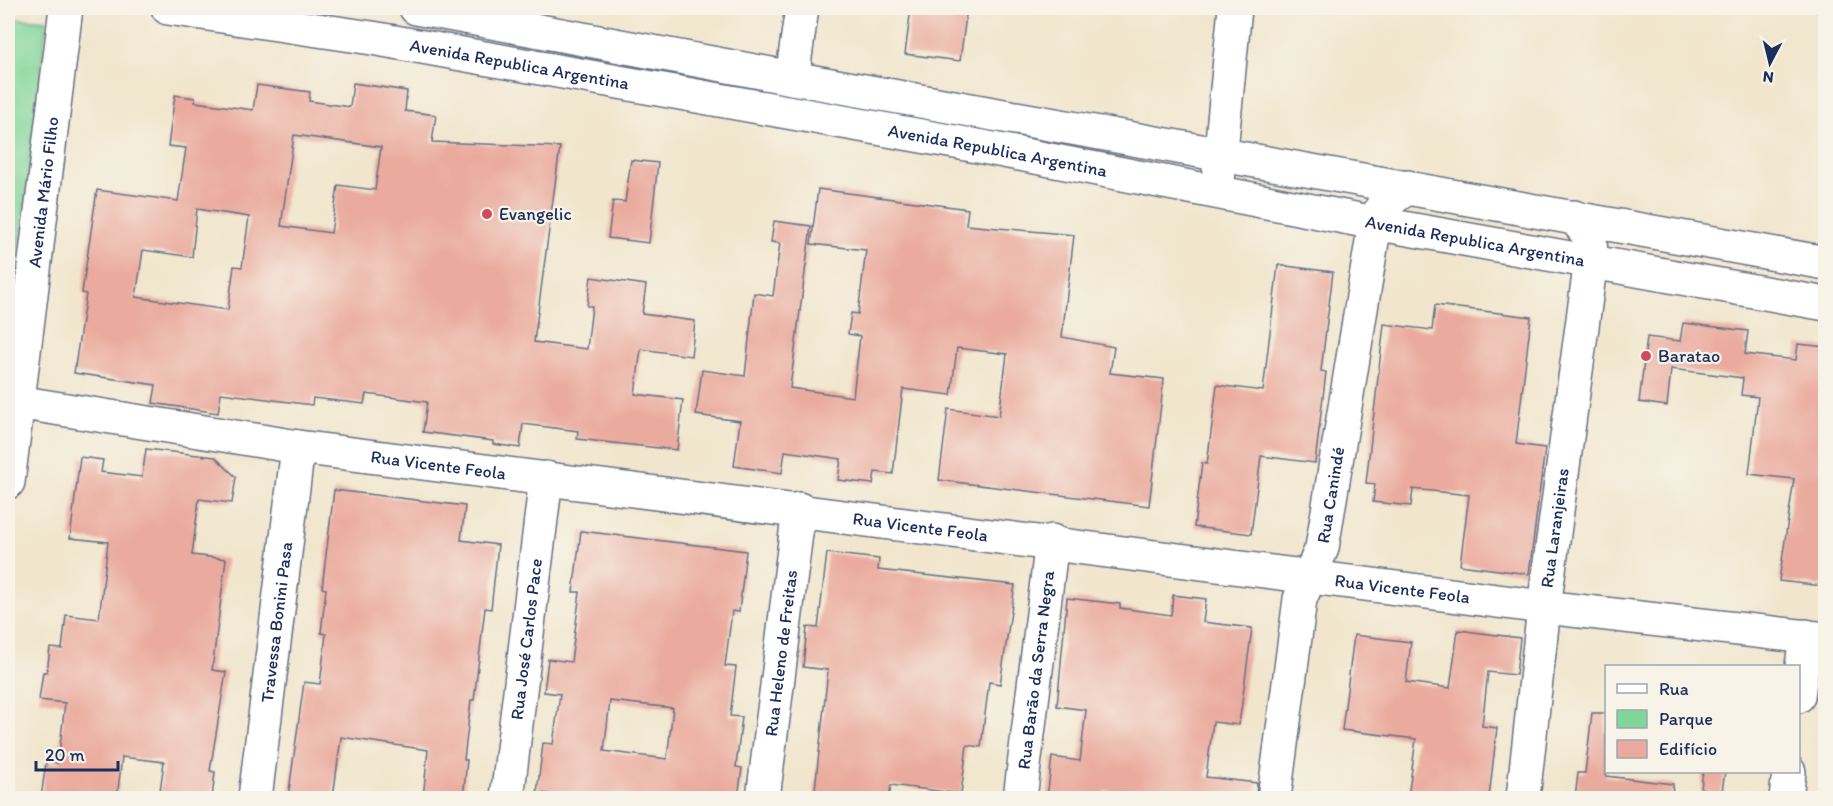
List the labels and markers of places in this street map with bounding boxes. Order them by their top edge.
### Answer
place label: Evangelic [499,203,572,225]
marker: Evangelic [480,207,494,221]
place label: Baratao [1658,345,1720,367]
marker: Baratao [1639,349,1653,363]

